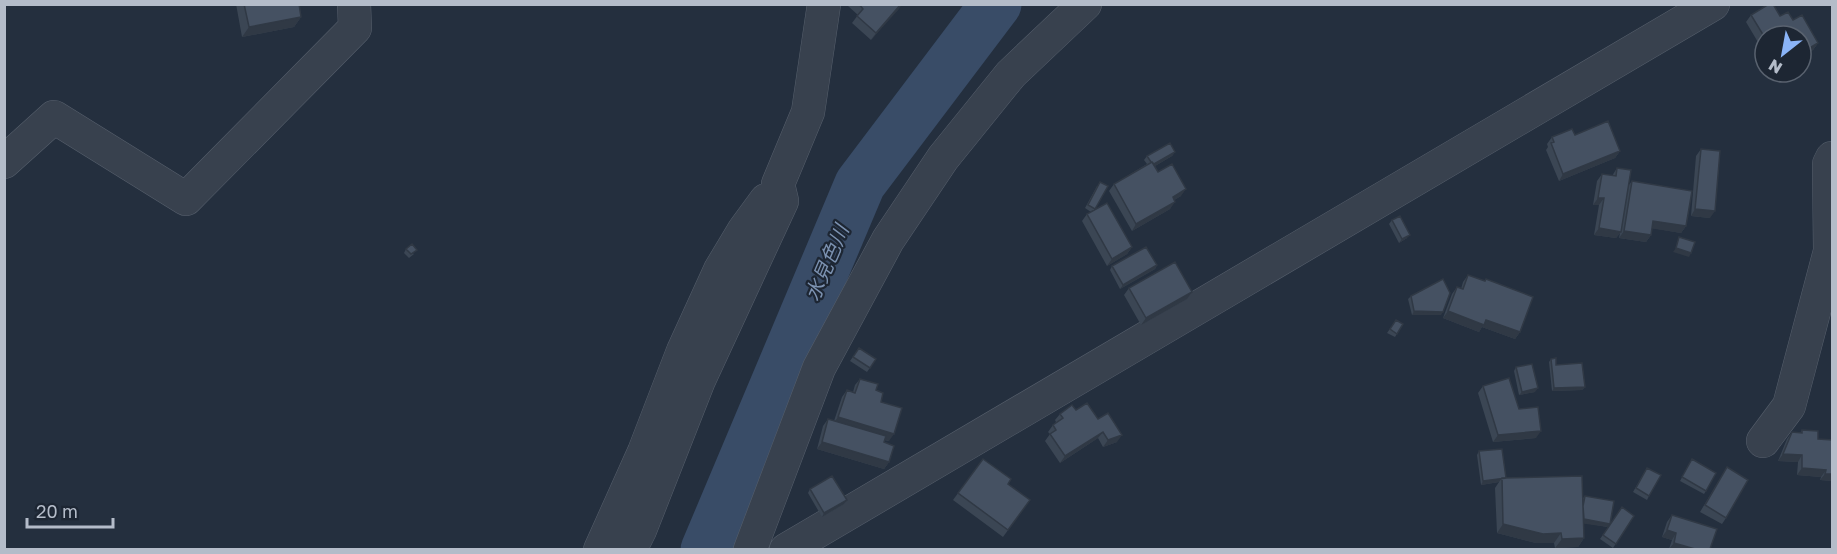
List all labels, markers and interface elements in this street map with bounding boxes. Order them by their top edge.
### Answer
north arrow [1753,24,1813,84]
text: N [1765,55,1786,79]
water label: 水見色川 [799,219,854,304]
scale bar [27,491,112,529]
text: 20 m [36,500,78,522]

